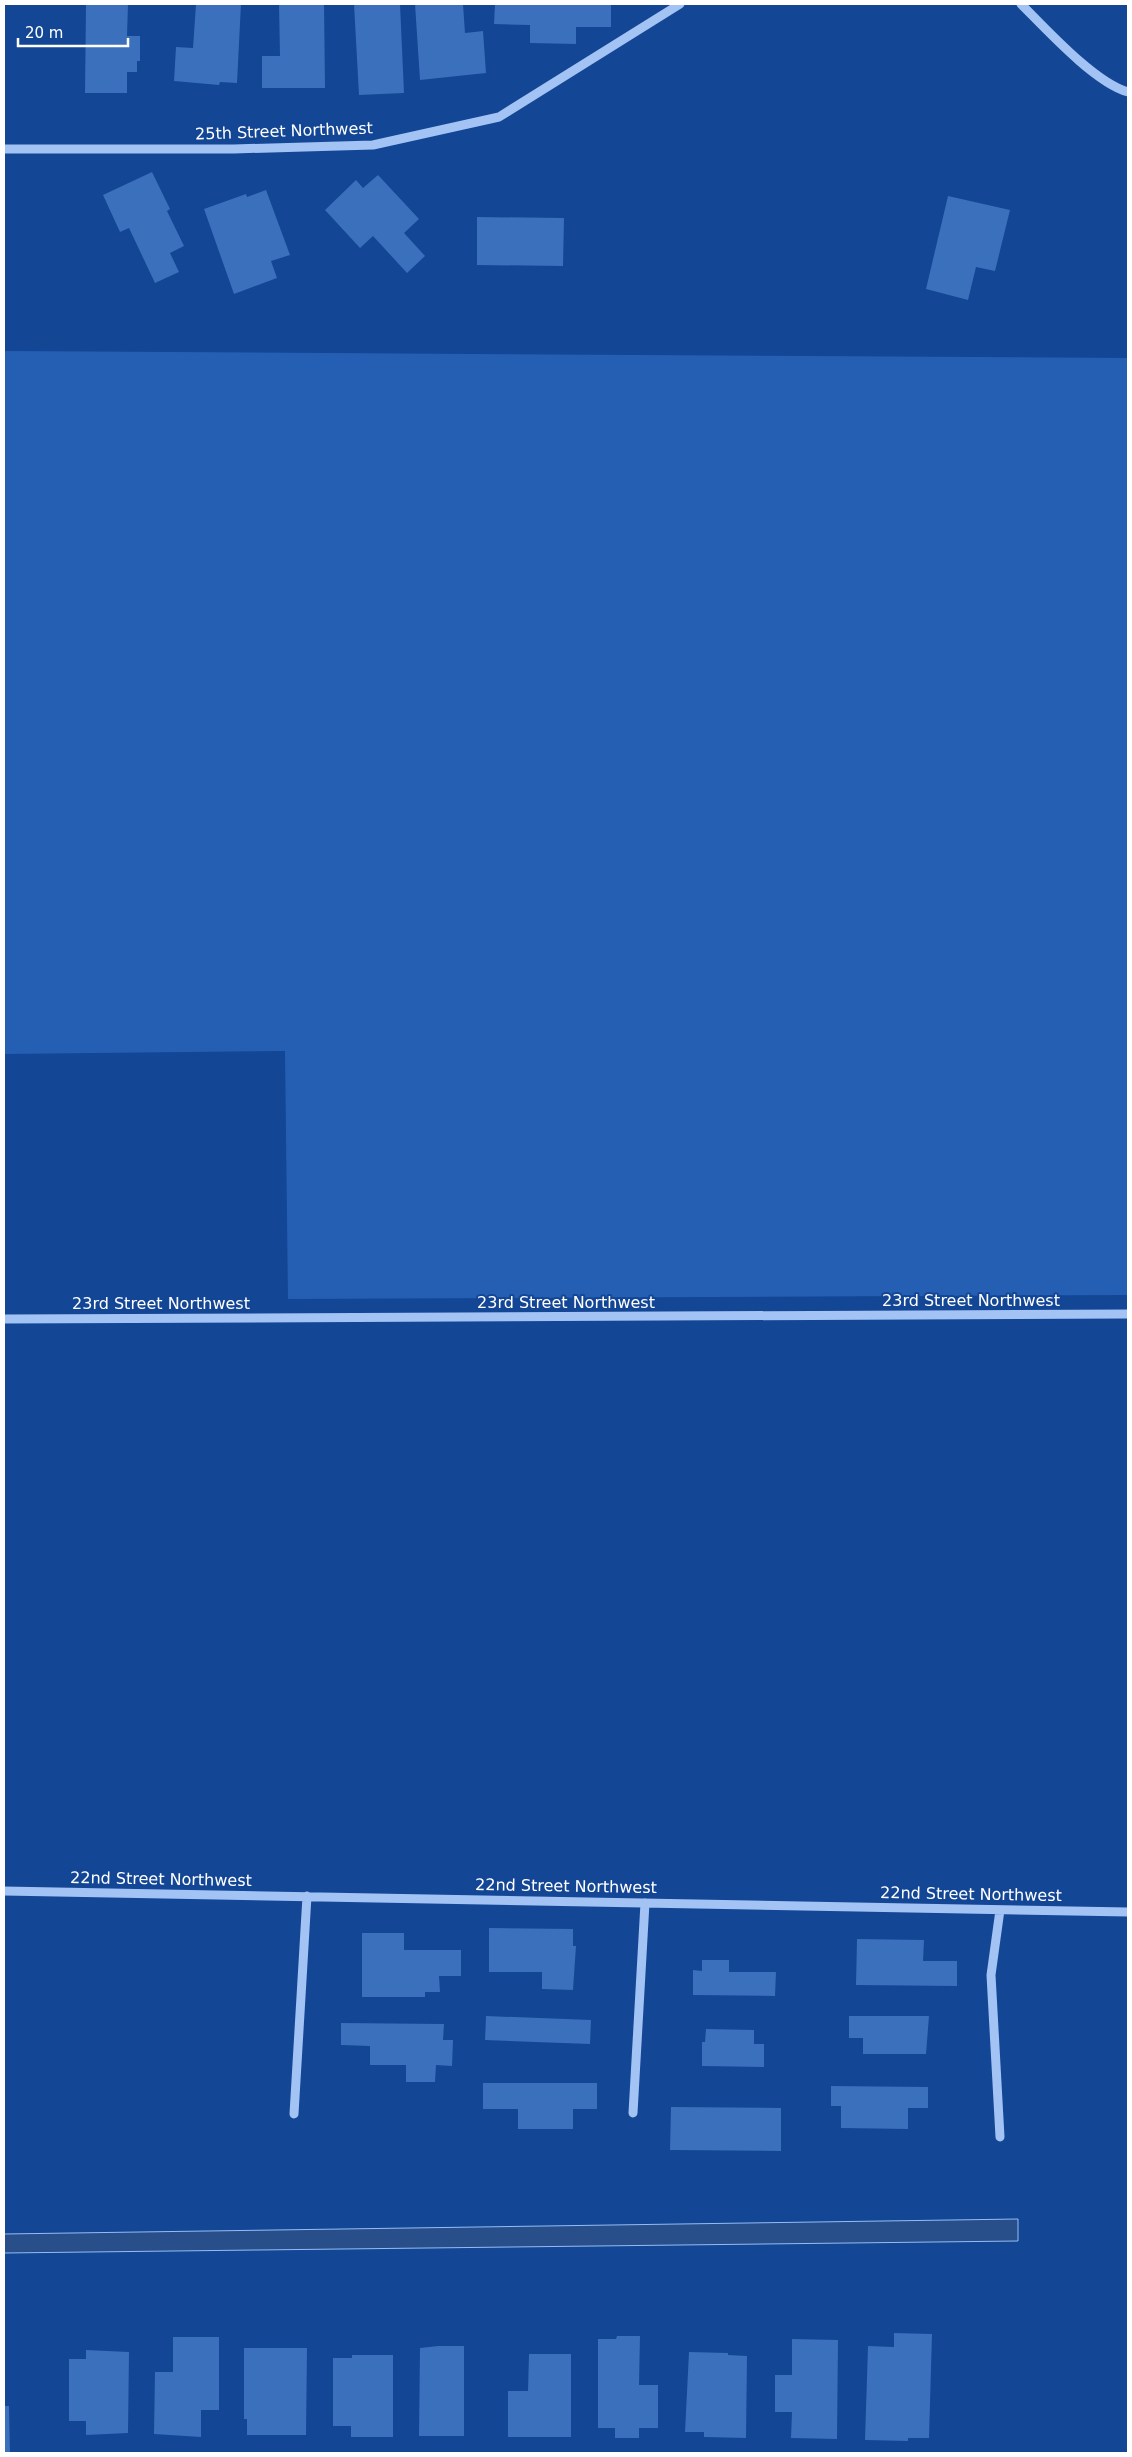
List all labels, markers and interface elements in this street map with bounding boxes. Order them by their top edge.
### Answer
scale bar [18,15,128,47]
text: 20 m [25,24,63,42]
street label: 25th Street Northwest [195,118,373,144]
street label: 23rd Street Northwest [882,1291,1060,1310]
street label: 23rd Street Northwest [477,1293,655,1312]
street label: 23rd Street Northwest [72,1294,250,1313]
street label: 22nd Street Northwest [70,1868,252,1890]
street label: 22nd Street Northwest [475,1875,657,1897]
street label: 22nd Street Northwest [880,1883,1062,1905]

